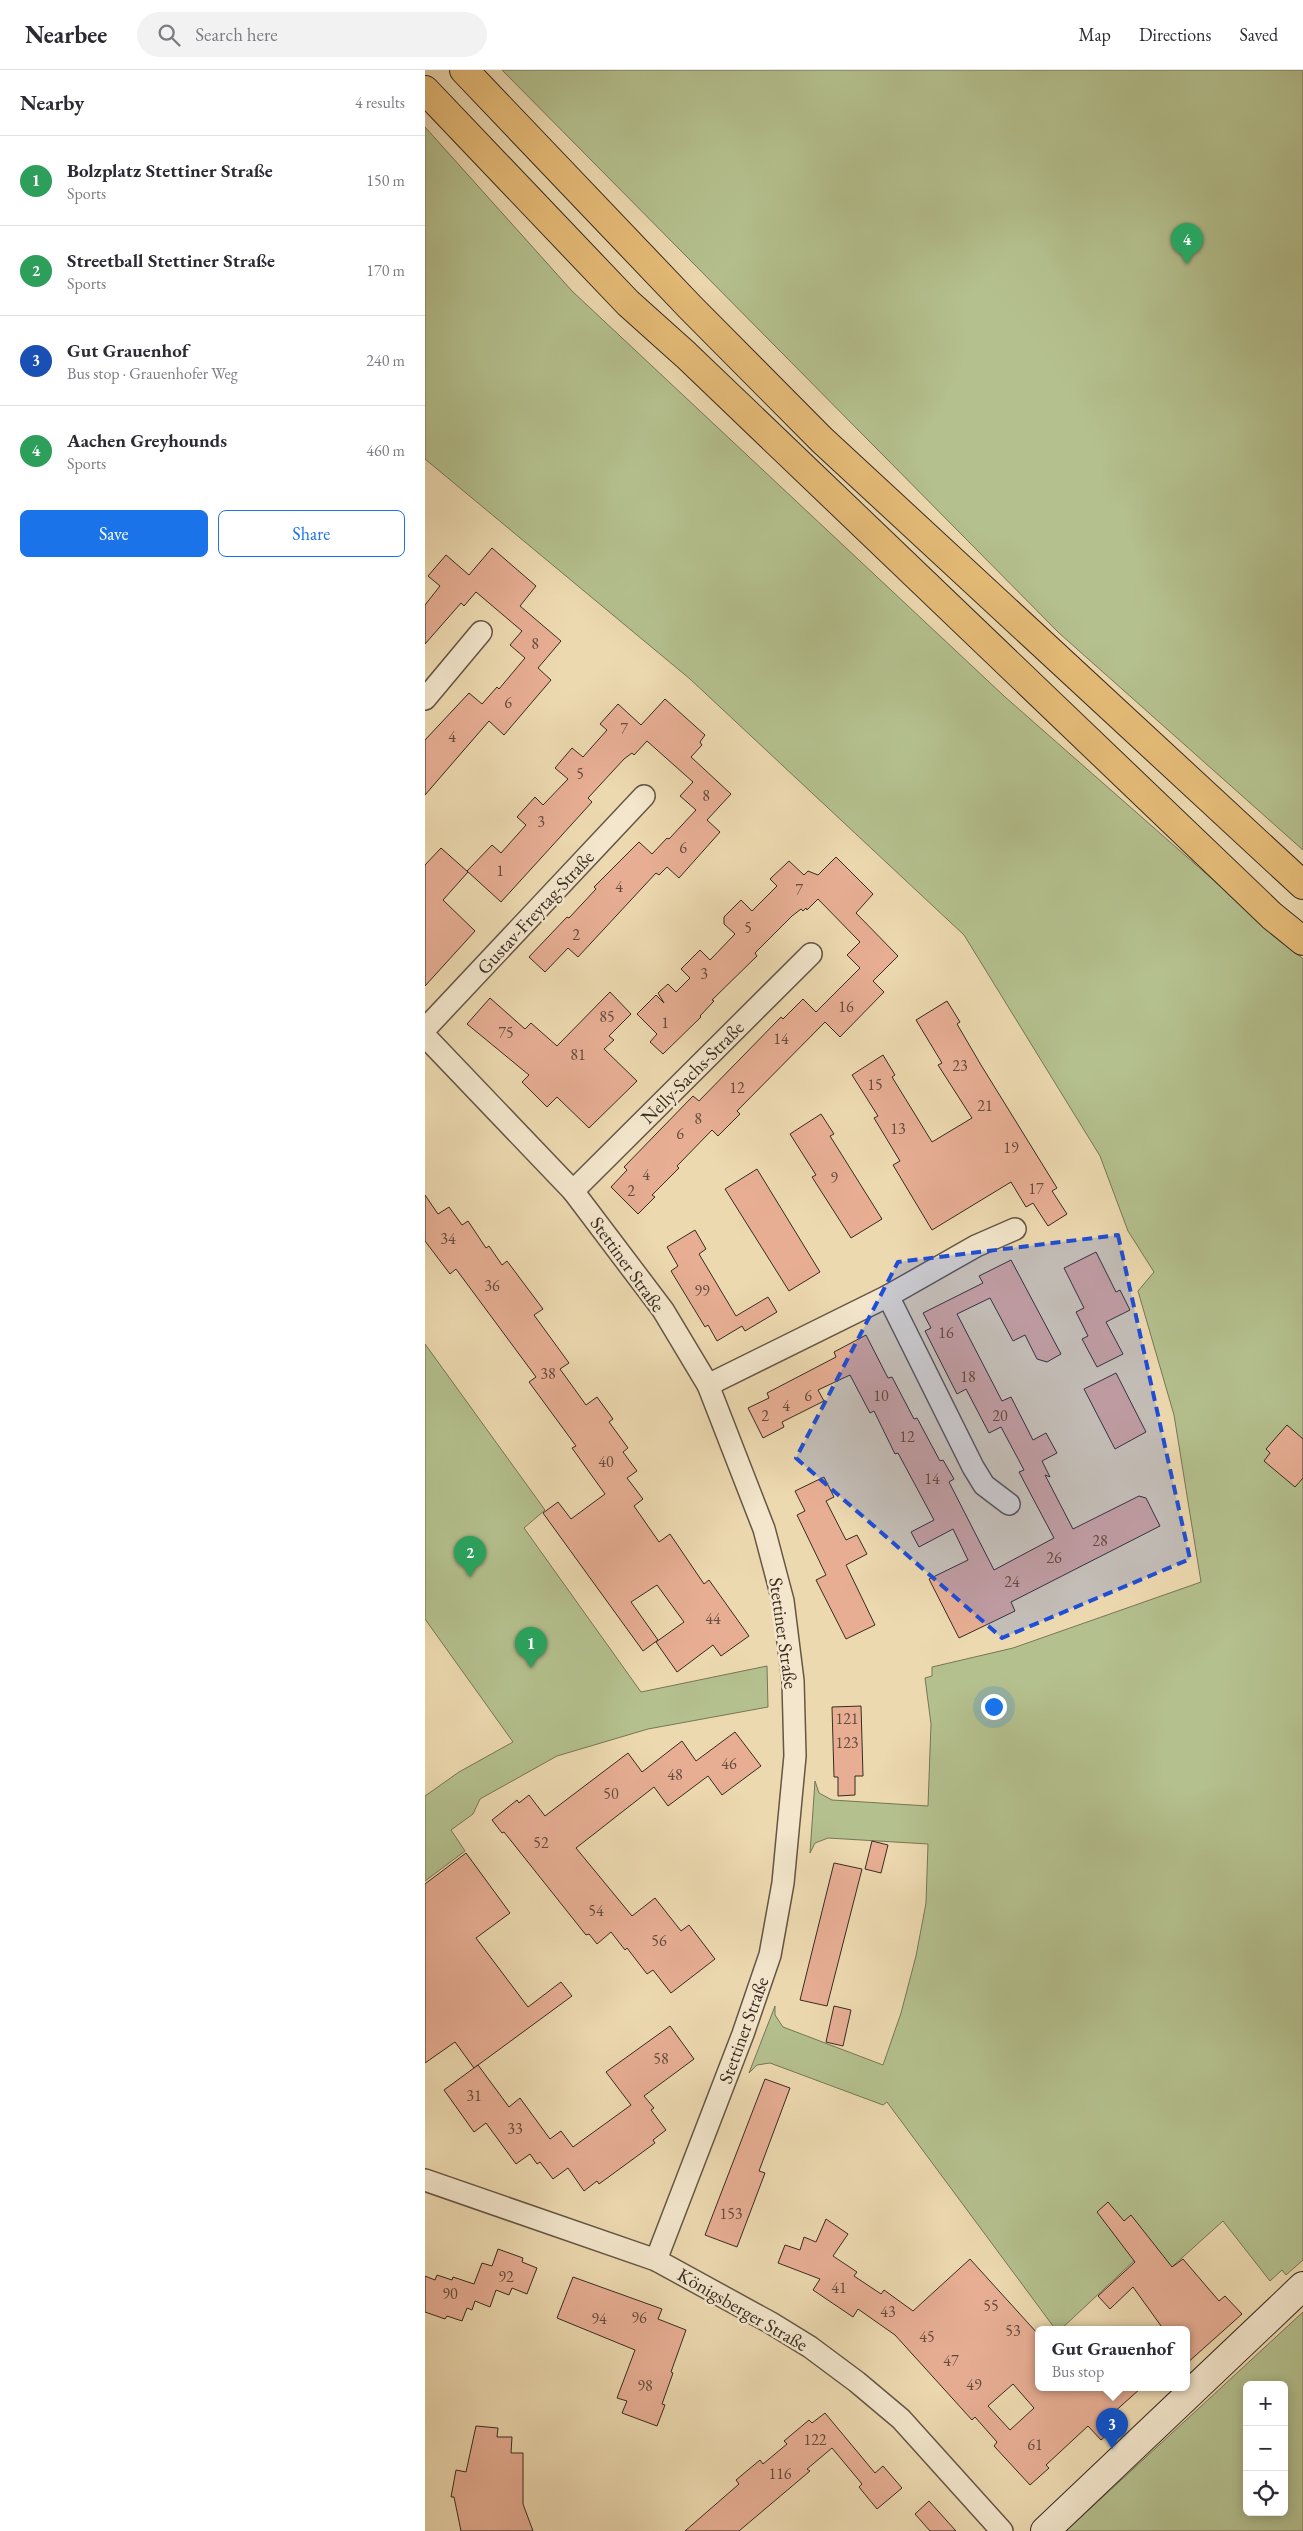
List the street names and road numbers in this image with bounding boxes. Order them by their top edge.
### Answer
street label: Gustav-Freytag-Straße [471,845,599,980]
street label: Nelly-Sachs-Straße [635,1015,749,1129]
street label: Stettiner Straße [585,1212,671,1317]
street label: Stettiner Straße [763,1576,804,1690]
street label: Stettiner Straße [713,1973,774,2087]
street label: Königsberger Straße [673,2262,812,2357]

